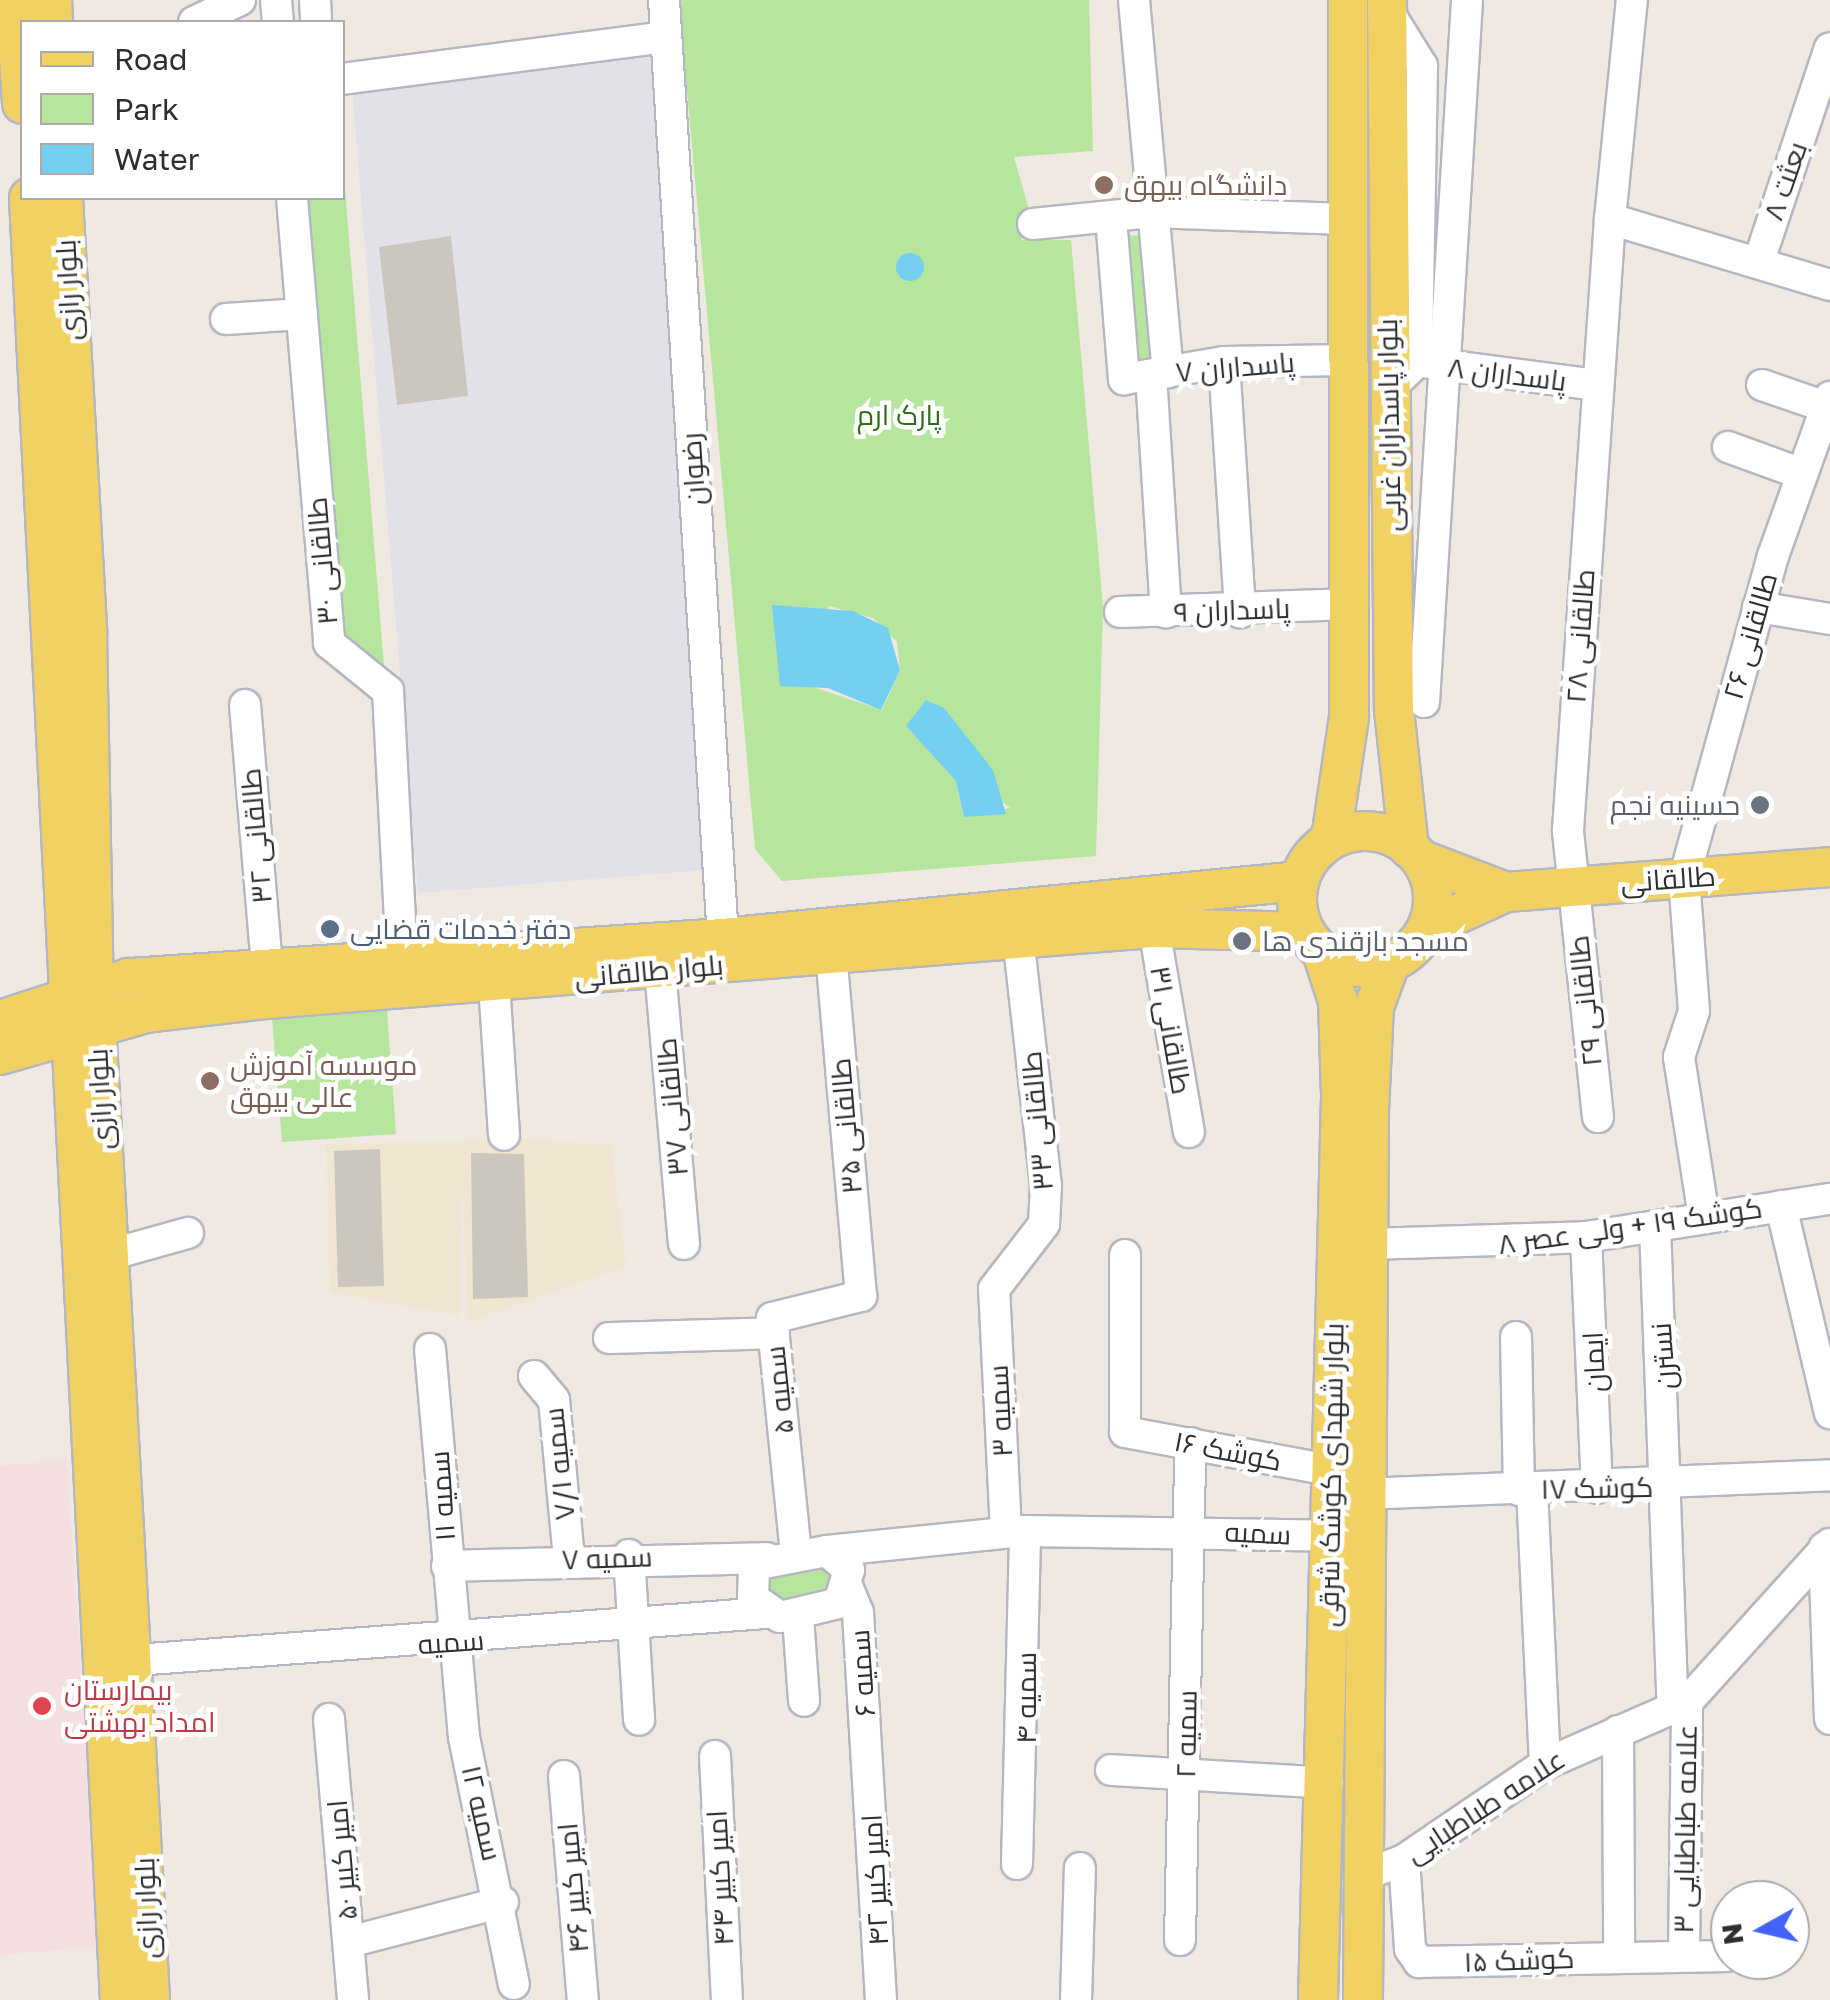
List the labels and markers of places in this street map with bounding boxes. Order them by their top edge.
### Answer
place label: دانشگاه بیهق [1124,168,1287,202]
marker: دانشگاه بیهق [1093,174,1115,196]
place label: حسینیه نجم [1610,788,1740,822]
marker: حسینیه نجم [1749,794,1771,816]
place label: دفتر خدمات قضایی [350,912,571,946]
marker: دفتر خدمات قضایی [319,918,341,940]
place label: مسجد بازقندی ها [1262,924,1469,958]
marker: مسجد بازقندی ها [1231,930,1253,952]
place label: موسسه آموزش عالی بیهق [230,1048,418,1114]
marker: موسسه آموزش عالی بیهق [199,1070,221,1092]
place label: بیمارستان امداد بهشتی [64,1673,216,1739]
marker: بیمارستان امداد بهشتی [29,1693,55,1719]

